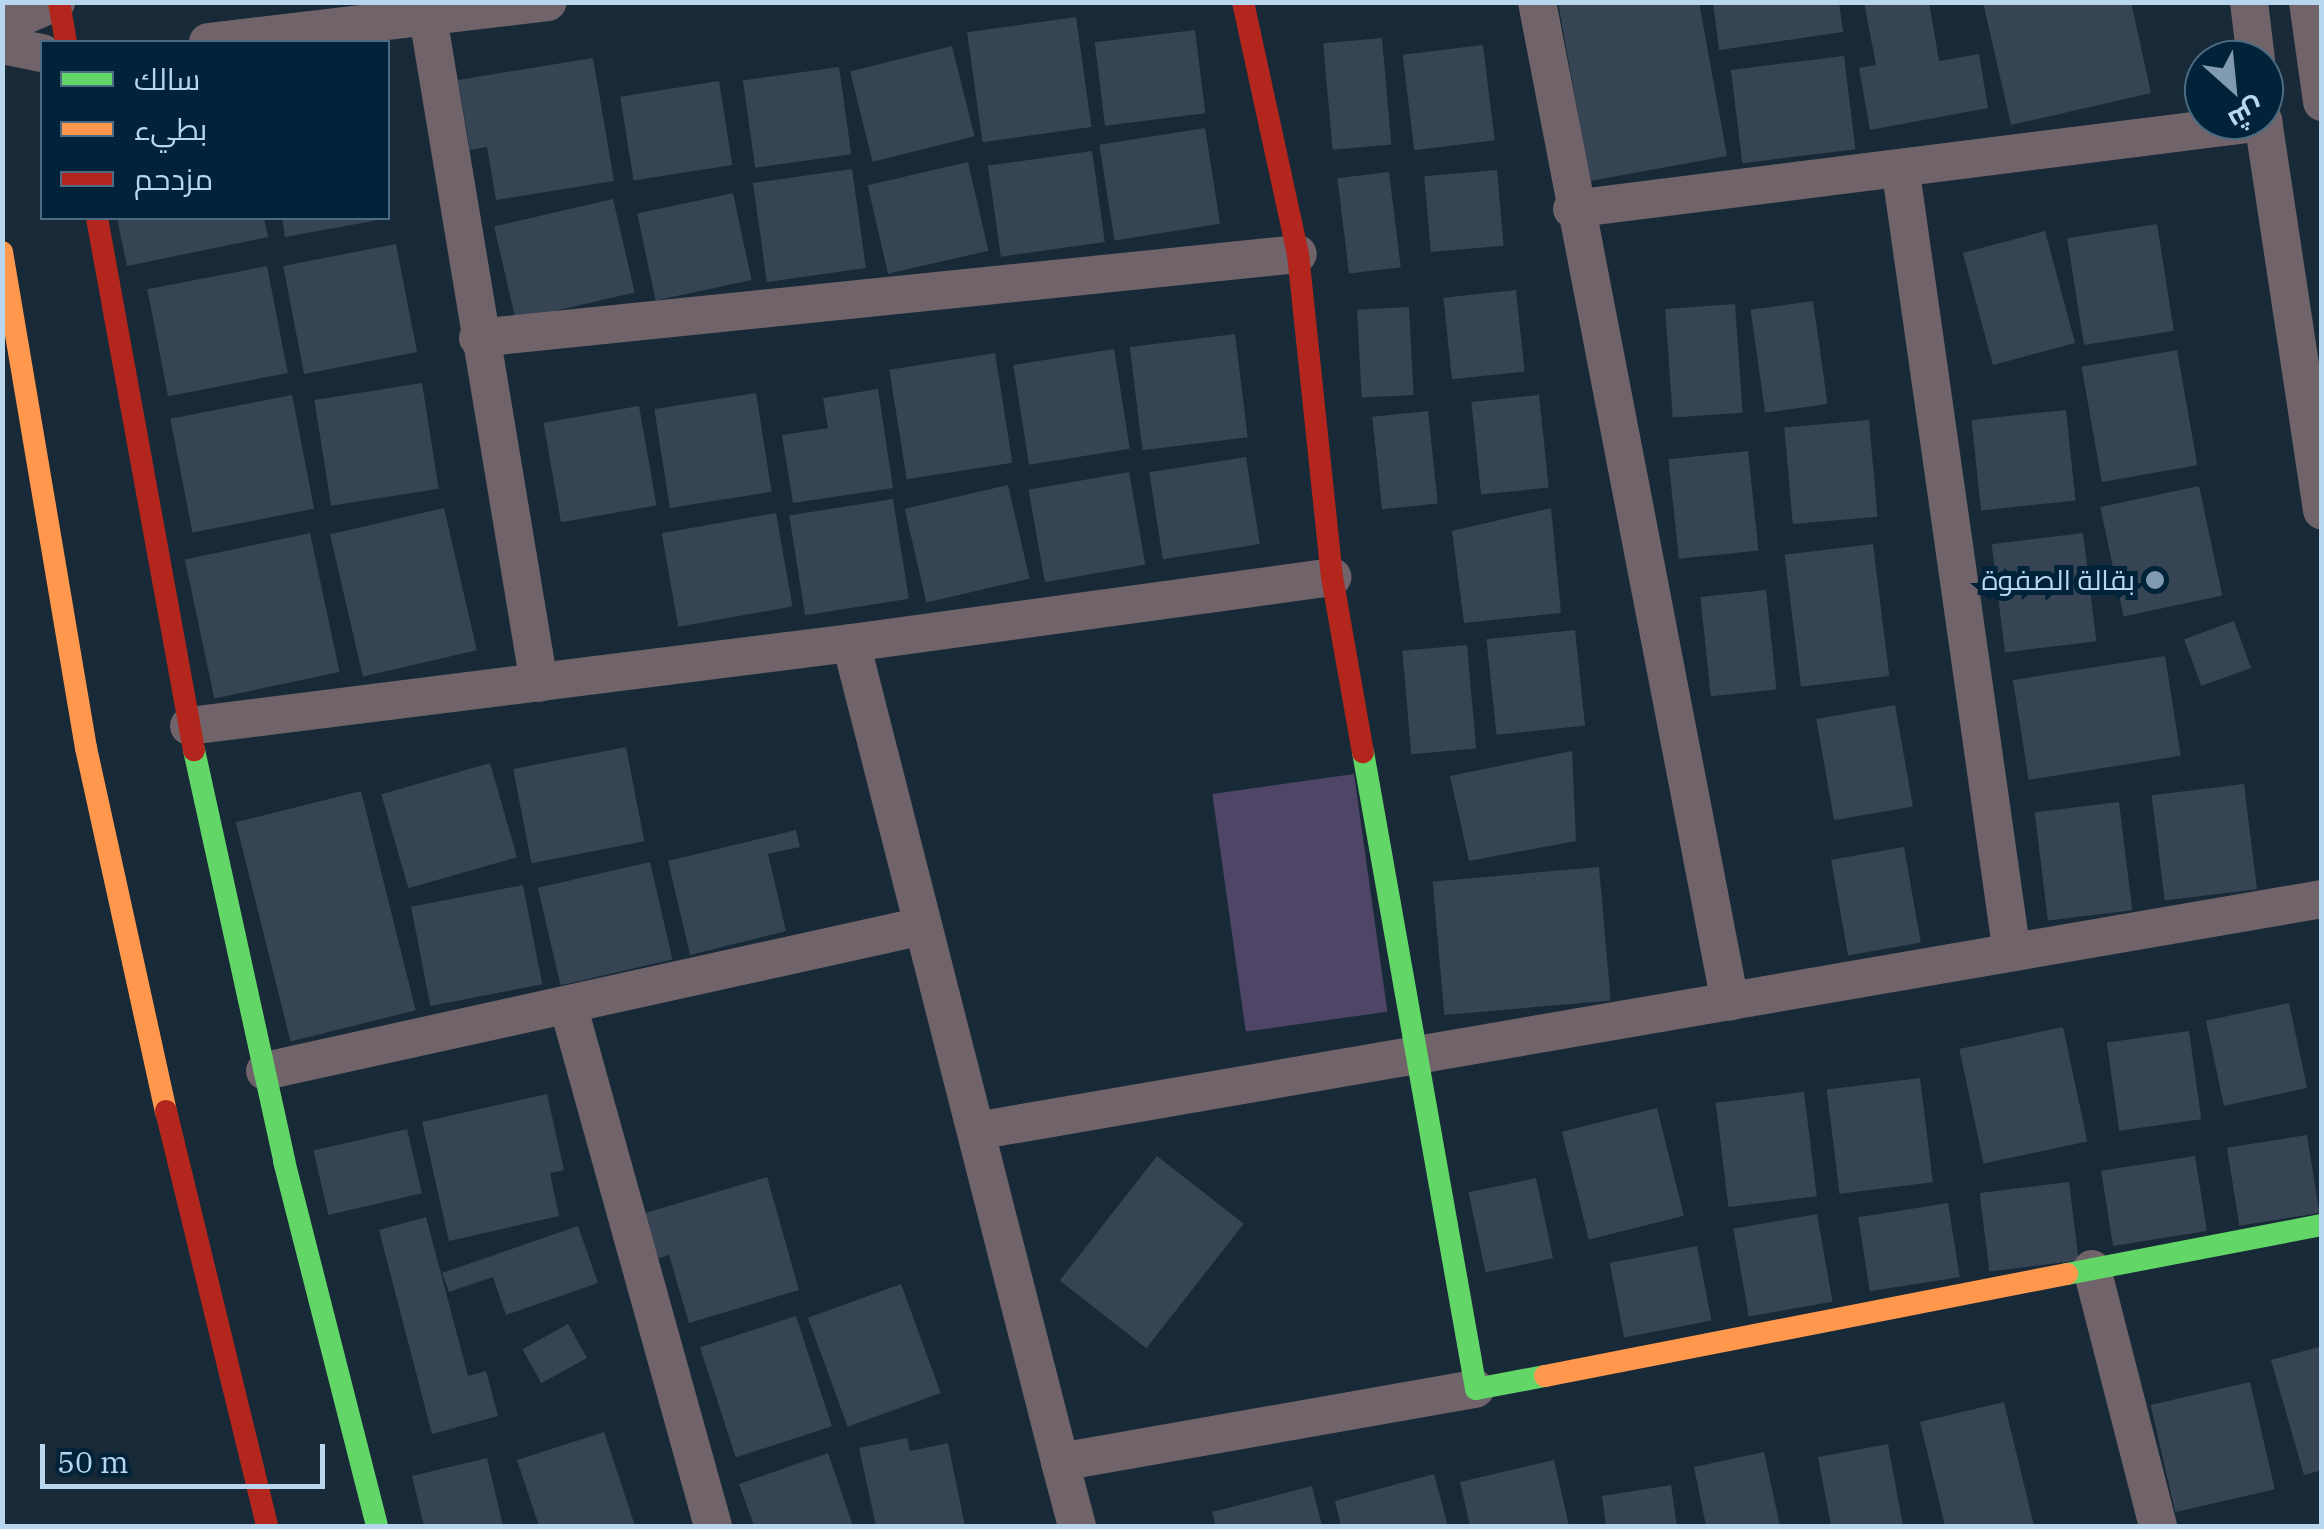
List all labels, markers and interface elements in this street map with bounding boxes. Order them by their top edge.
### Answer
legend [40,40,390,220]
north arrow [2184,40,2284,140]
text: سالك [134,59,200,98]
text: ش [2223,91,2271,140]
text: بطيء [134,109,207,148]
text: مزدحم [134,159,213,198]
place label: بقالة الصفوة [1981,563,2135,597]
marker: بقالة الصفوة [2144,569,2166,591]
scale bar [45,1424,330,1486]
text: 50 m [57,1442,129,1481]

